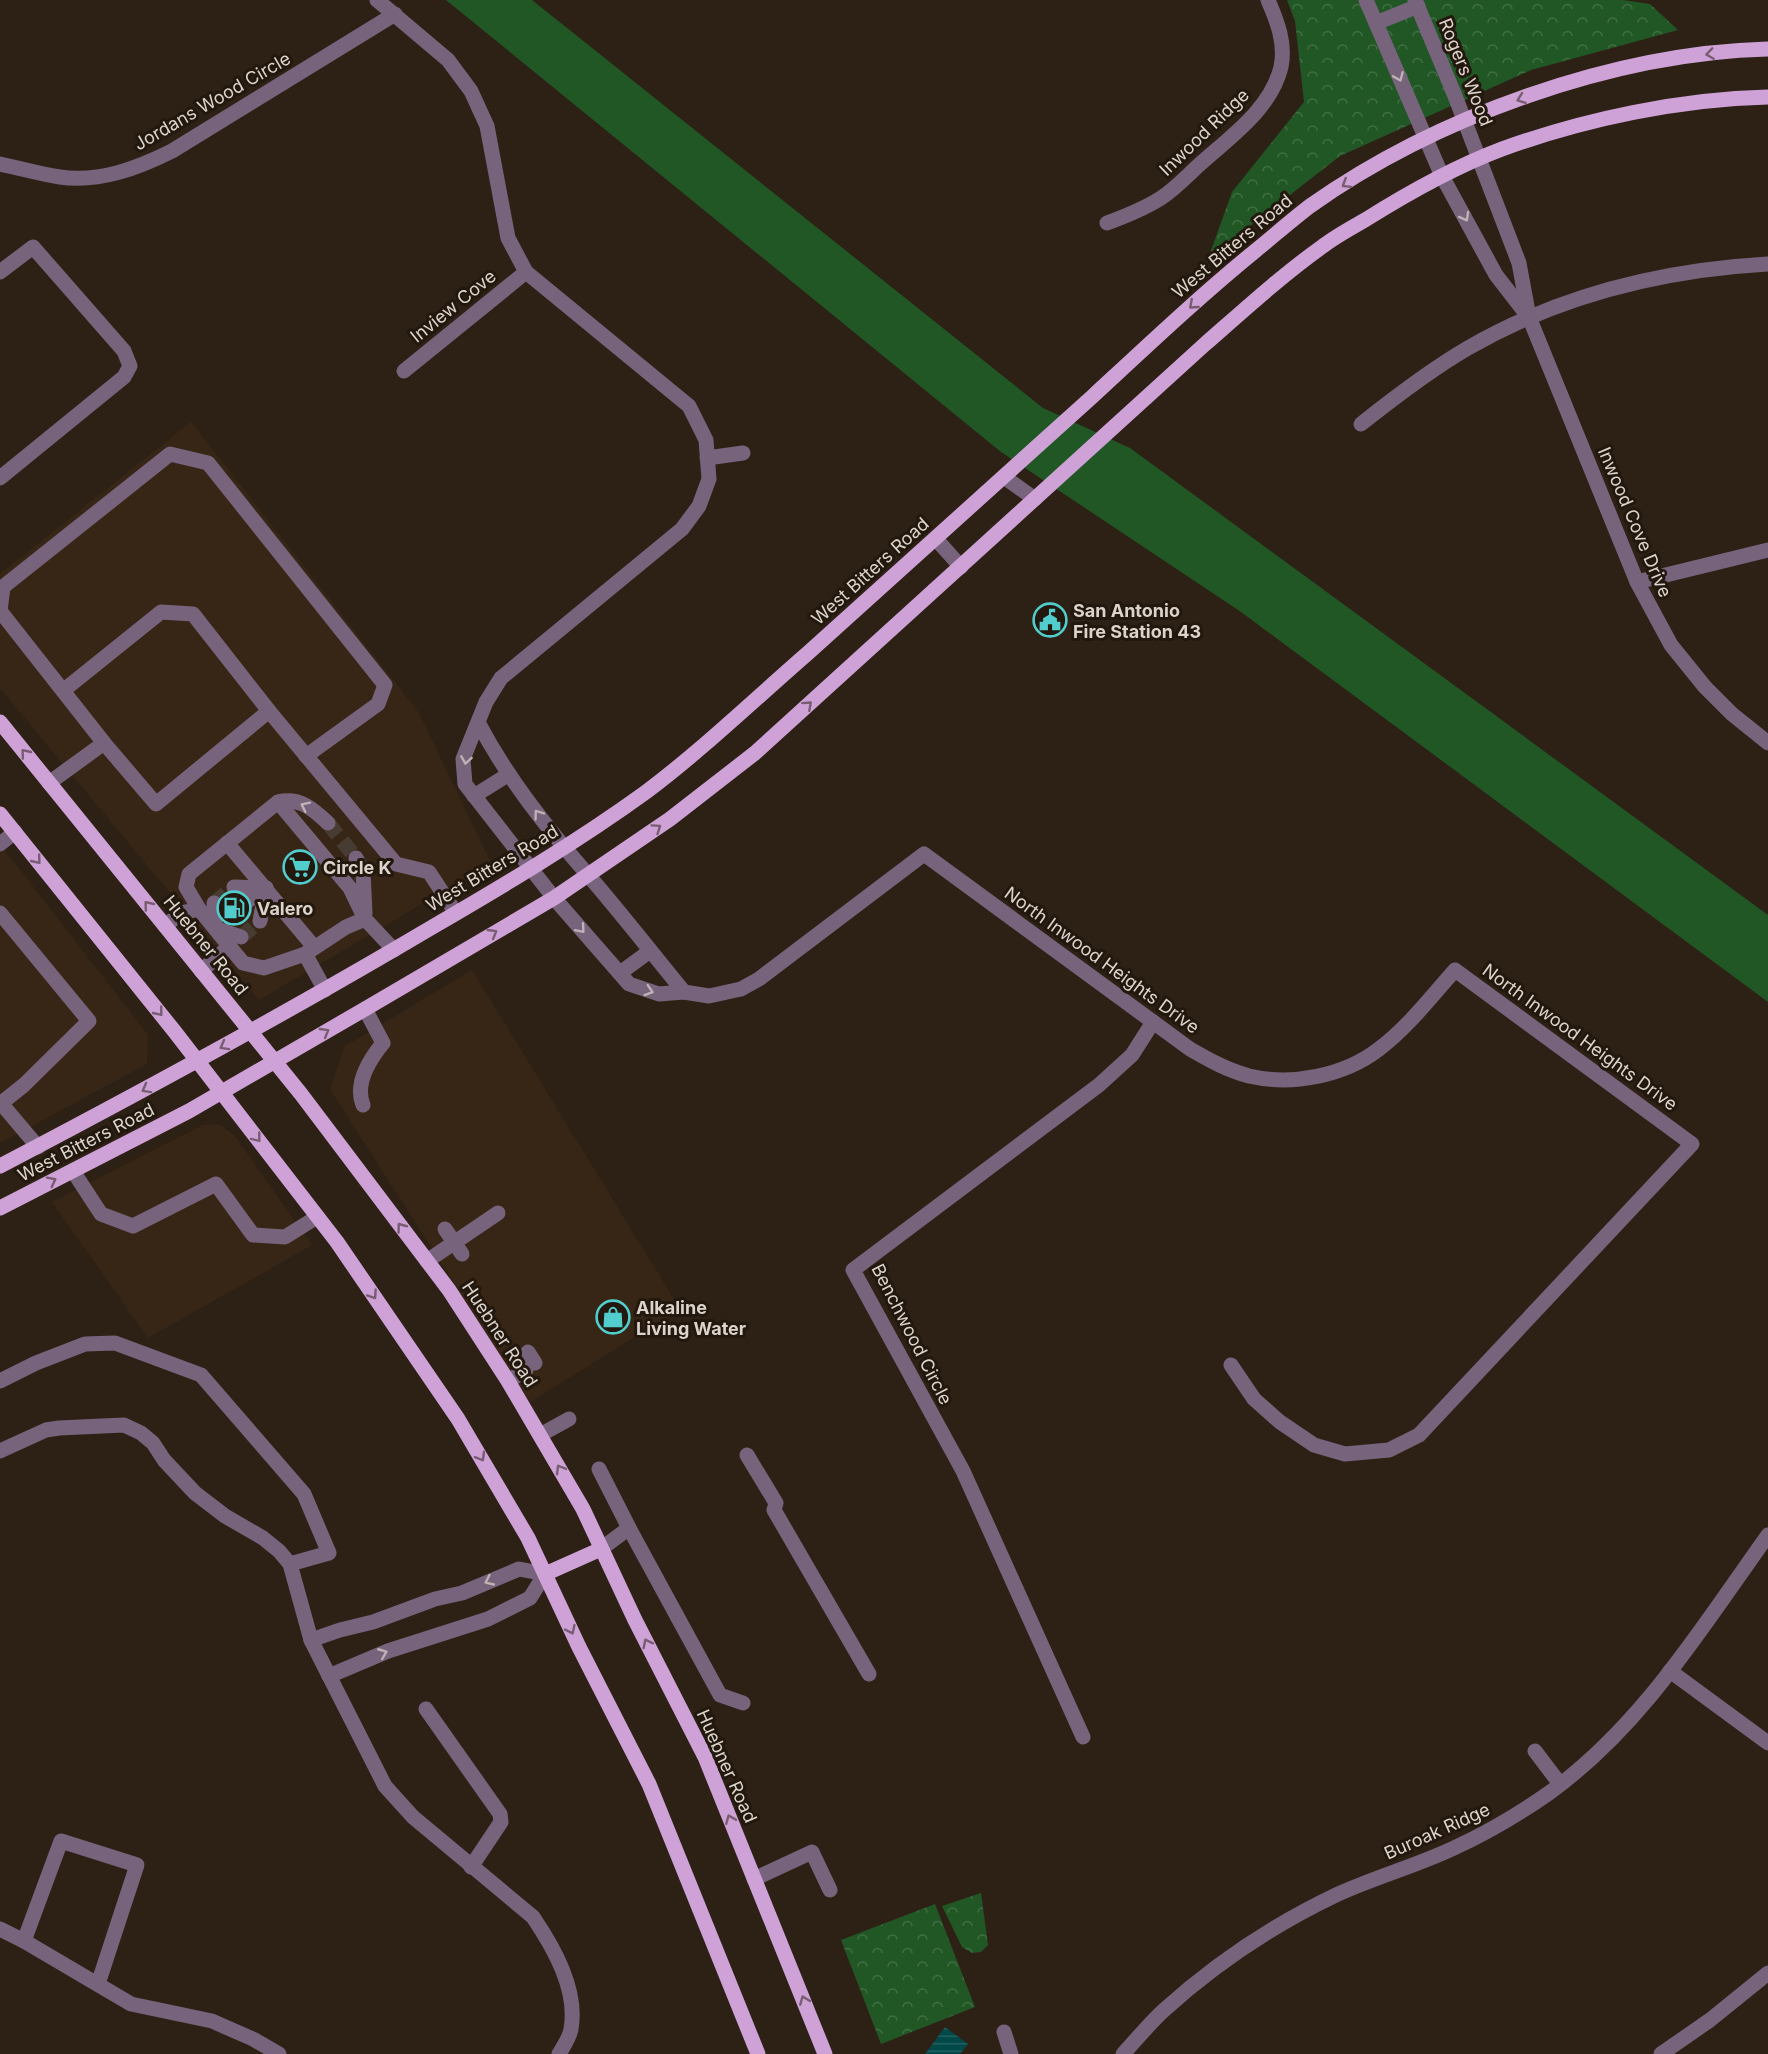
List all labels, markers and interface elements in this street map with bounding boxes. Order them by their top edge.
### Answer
street label: Rogers Wood [1435,15,1497,129]
one-way arrow [1705,47,1714,59]
street label: Jordans Wood Circle [130,48,294,154]
one-way arrow [1392,71,1404,82]
street label: Inwood Ridge [1155,84,1253,180]
one-way arrow [1516,92,1527,105]
one-way arrow [1342,177,1353,188]
street label: West Bitters Road [1168,190,1296,302]
one-way arrow [1458,211,1469,221]
street label: Inview Cove [406,265,500,347]
one-way arrow [1189,297,1200,308]
street label: Inwood Cove Drive [1594,444,1676,600]
street label: West Bitters Road [807,513,933,629]
place label: San Antonio Fire Station 43 [1073,600,1201,642]
public building icon: San Antonio Fire Station 43 [1032,602,1068,638]
one-way arrow [801,701,812,712]
one-way arrow [22,749,33,760]
one-way arrow [460,755,472,765]
one-way arrow [301,801,312,813]
one-way arrow [534,809,545,820]
street label: West Bitters Road [422,820,562,916]
one-way arrow [651,824,662,835]
supermarket icon: Circle K [282,849,318,885]
one-way arrow [29,853,40,864]
place label: Circle K [323,857,392,878]
street label: North Inwood Heights Drive [1001,882,1203,1038]
fuel station icon: Valero [216,890,252,926]
street label: Huebner Road [159,891,253,999]
place label: Valero [257,898,313,919]
one-way arrow [144,901,155,912]
one-way arrow [574,922,585,933]
one-way arrow [487,929,497,941]
street label: North Inwood Heights Drive [1479,959,1681,1115]
one-way arrow [643,983,654,996]
one-way arrow [151,1005,162,1016]
one-way arrow [319,1028,329,1039]
one-way arrow [220,1039,230,1050]
one-way arrow [142,1082,152,1093]
street label: West Bitters Road [14,1099,158,1185]
one-way arrow [250,1132,261,1143]
one-way arrow [46,1177,57,1189]
one-way arrow [398,1222,409,1233]
street label: Benchwood Circle [867,1260,957,1408]
street label: Huebner Road [458,1277,542,1391]
one-way arrow [366,1288,377,1299]
place label: Alkaline Living Water [636,1297,746,1339]
shop icon: Alkaline Living Water [595,1299,631,1335]
one-way arrow [473,1451,485,1461]
one-way arrow [555,1465,567,1475]
one-way arrow [485,1573,496,1585]
one-way arrow [564,1623,576,1634]
one-way arrow [643,1638,654,1649]
one-way arrow [376,1648,387,1660]
street label: Huebner Road [693,1706,761,1826]
street label: Buroak Ridge [1381,1798,1493,1864]
one-way arrow [725,1814,737,1825]
one-way arrow [799,1995,811,2006]

